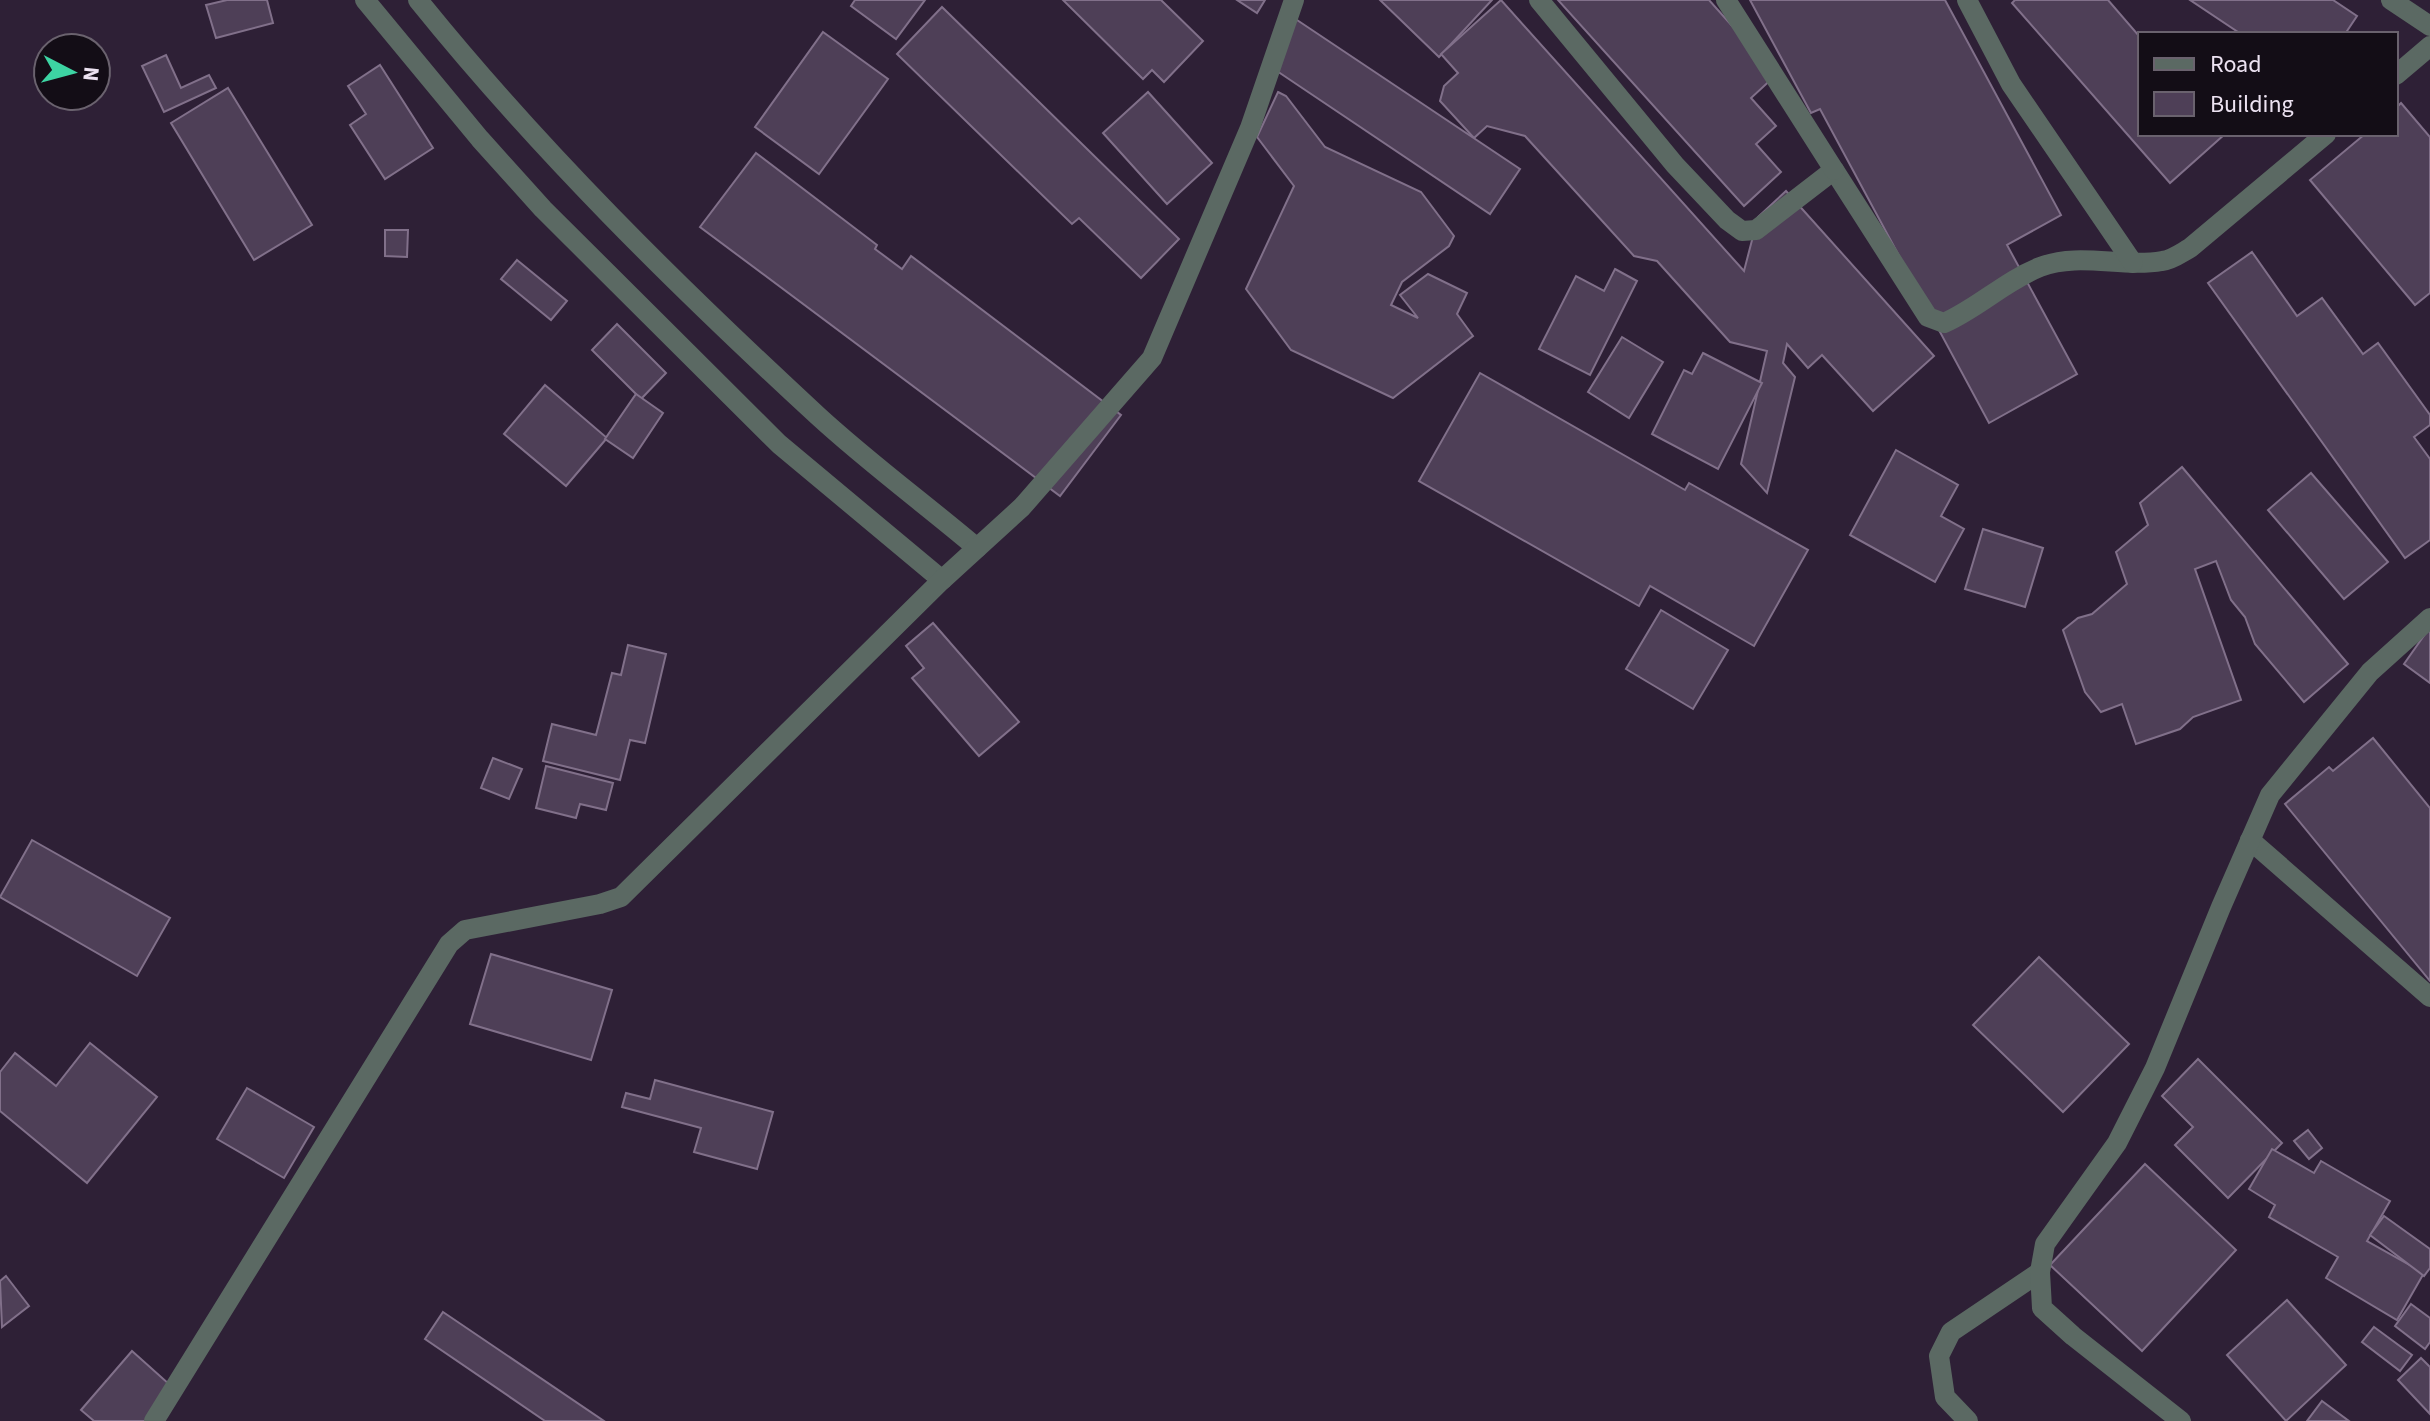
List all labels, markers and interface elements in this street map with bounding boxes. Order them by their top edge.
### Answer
north arrow [32,32,112,112]
legend [2138,32,2398,136]
text: Road [2210,47,2262,82]
text: N [74,65,108,83]
text: Building [2210,87,2294,122]

